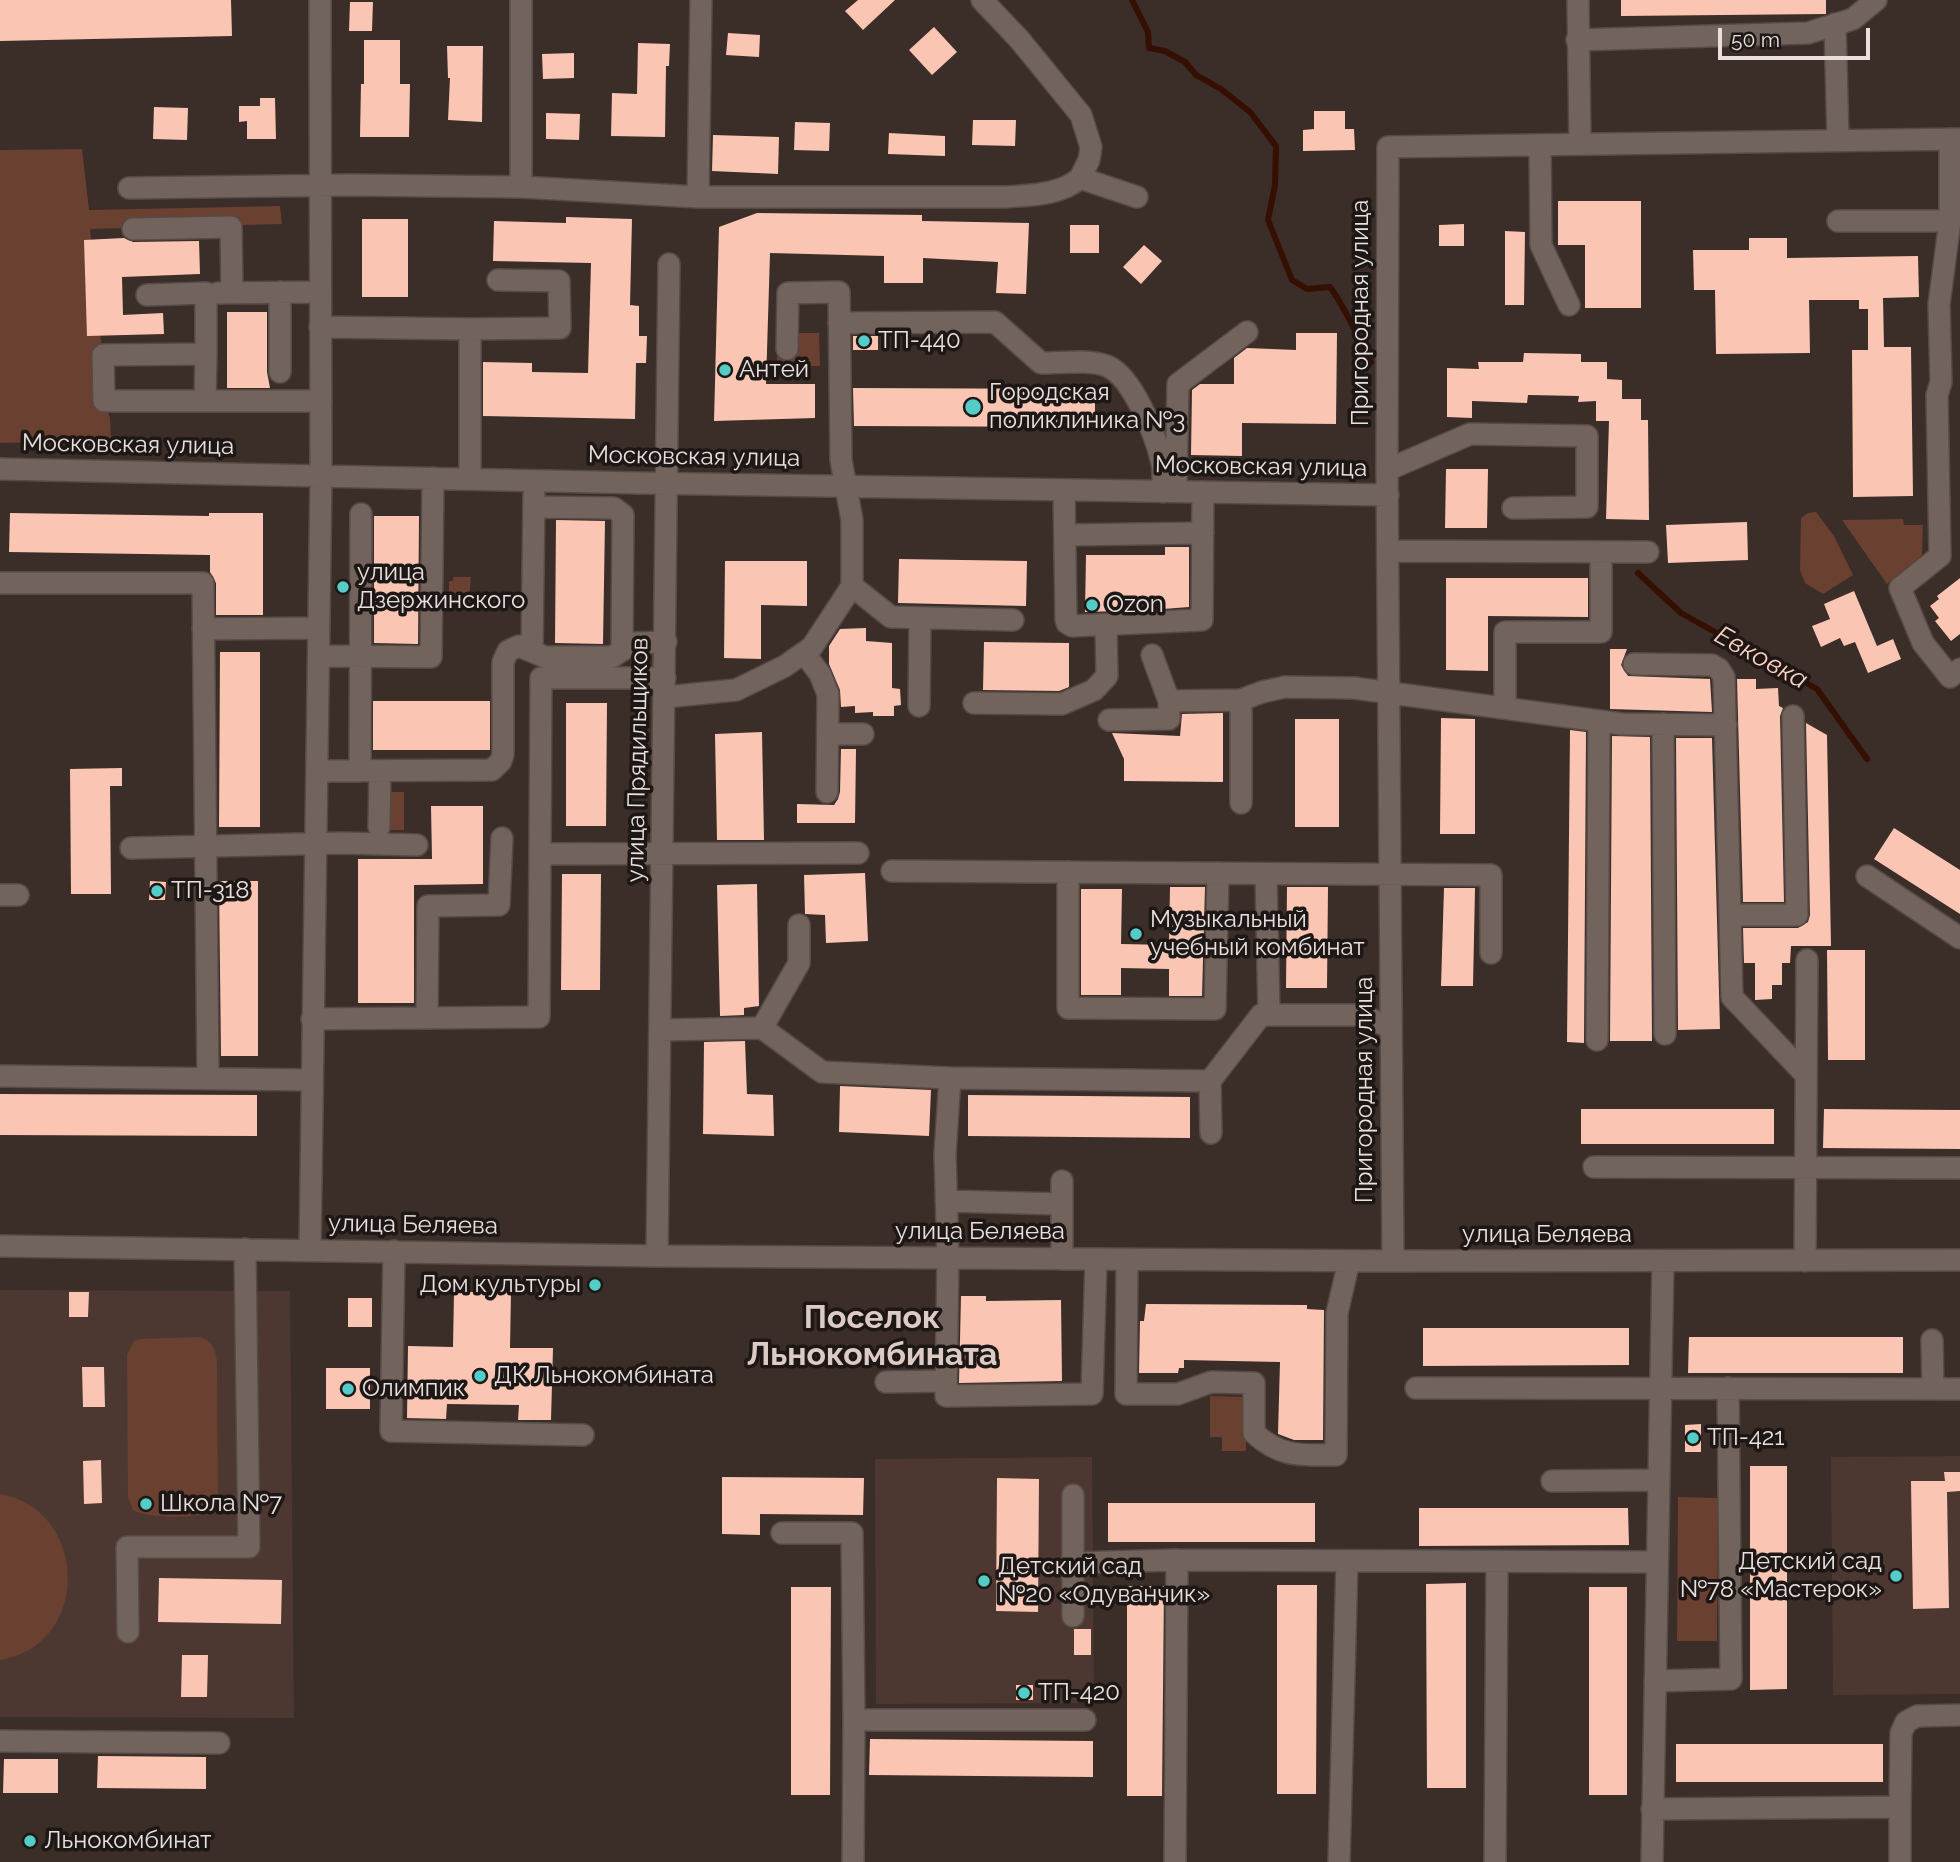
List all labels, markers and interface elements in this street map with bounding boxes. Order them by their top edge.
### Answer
scale bar [1722,14,1874,58]
text: 50 m [1731,27,1780,52]
street label: Пригородная улица [1347,200,1375,426]
place label: ТП-440 [878,327,961,355]
marker: ТП-440 [856,333,872,349]
place label: Антей [739,356,809,384]
marker: Антей [717,362,733,378]
place label: Городская поликлиника №3 [989,379,1185,435]
marker: Городская поликлиника №3 [963,397,983,417]
street label: Московская улица [22,429,234,461]
street label: Московская улица [588,441,800,473]
street label: Московская улица [1155,451,1367,483]
place label: улица Дзержинского [357,559,525,615]
marker: улица Дзержинского [335,579,351,595]
place label: Ozon [1106,591,1164,619]
marker: Ozon [1084,597,1100,613]
water label: Евковка [1709,620,1813,696]
street label: улица Прядильщиков [621,637,655,883]
place label: ТП-318 [171,877,249,905]
marker: ТП-318 [149,883,165,899]
place label: Музыкальный учебный комбинат [1150,906,1365,962]
marker: Музыкальный учебный комбинат [1128,926,1144,942]
street label: Пригородная улица [1351,977,1379,1203]
street label: улица Беляева [328,1209,498,1241]
street label: улица Беляева [895,1218,1065,1246]
street label: улица Беляева [1462,1221,1632,1249]
place label: Дом культуры [419,1271,581,1299]
marker: Дом культуры [587,1277,603,1293]
district label: Поселок Льнокомбината [747,1299,997,1374]
place label: ДК Льнокомбината [494,1362,714,1390]
marker: ДК Льнокомбината [472,1368,488,1384]
place label: Олимпик [362,1375,465,1403]
marker: Олимпик [340,1381,356,1397]
place label: ТП-421 [1707,1424,1785,1452]
marker: ТП-421 [1685,1430,1701,1446]
place label: Школа №7 [160,1490,282,1518]
marker: Школа №7 [138,1496,154,1512]
place label: Детский сад №78 «Мастерок» [1680,1548,1882,1604]
place label: Детский сад №20 «Одуванчик» [998,1553,1210,1609]
marker: Детский сад №78 «Мастерок» [1888,1568,1904,1584]
marker: Детский сад №20 «Одуванчик» [976,1573,992,1589]
place label: ТП-420 [1038,1679,1120,1707]
marker: ТП-420 [1016,1685,1032,1701]
place label: Льнокомбинат [44,1827,212,1855]
marker: Льнокомбинат [22,1833,38,1849]

